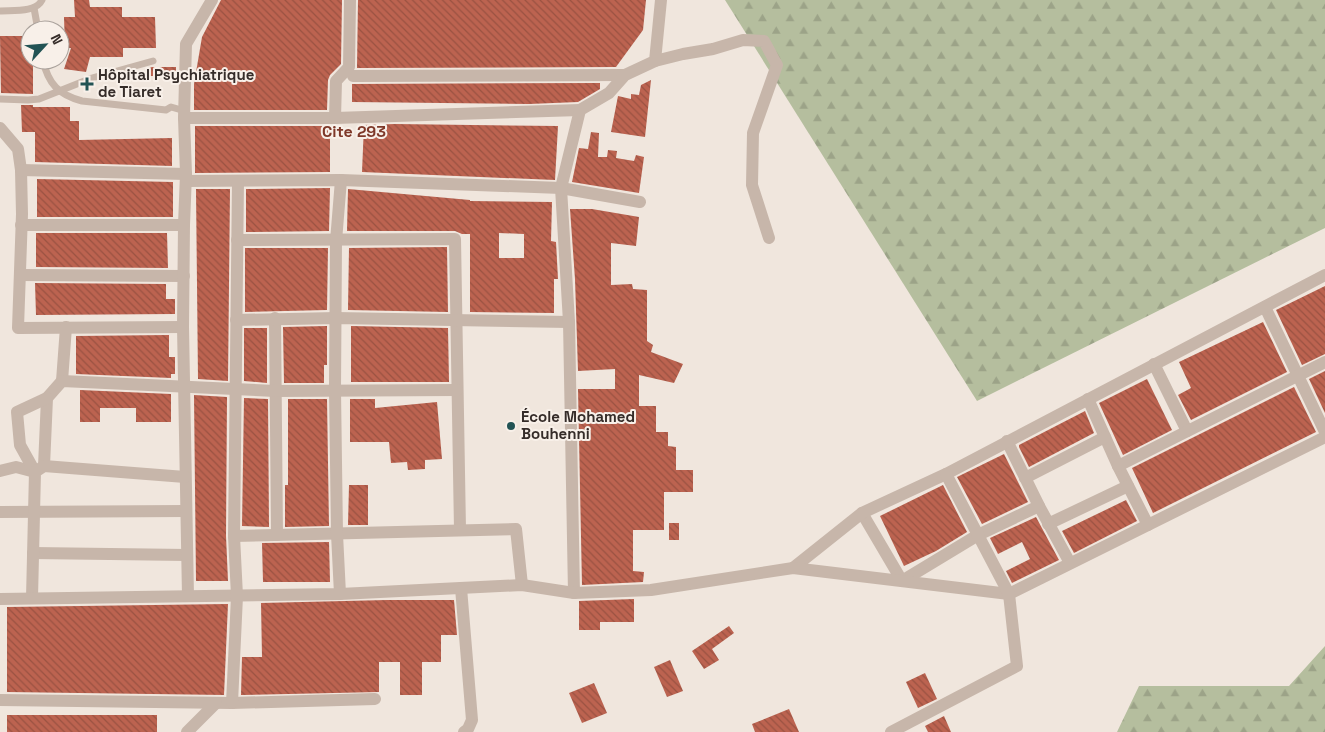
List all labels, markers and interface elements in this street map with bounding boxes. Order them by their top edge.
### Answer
north arrow [20,20,70,70]
text: N [47,31,67,47]
place label: Hôpital Psychiatrique de Tiaret [98,65,255,101]
marker: Hôpital Psychiatrique de Tiaret [80,77,94,91]
district label: Cite 293 [322,121,386,142]
place label: École Mohamed Bouhenni [521,407,635,443]
marker: École Mohamed Bouhenni [505,420,517,432]

